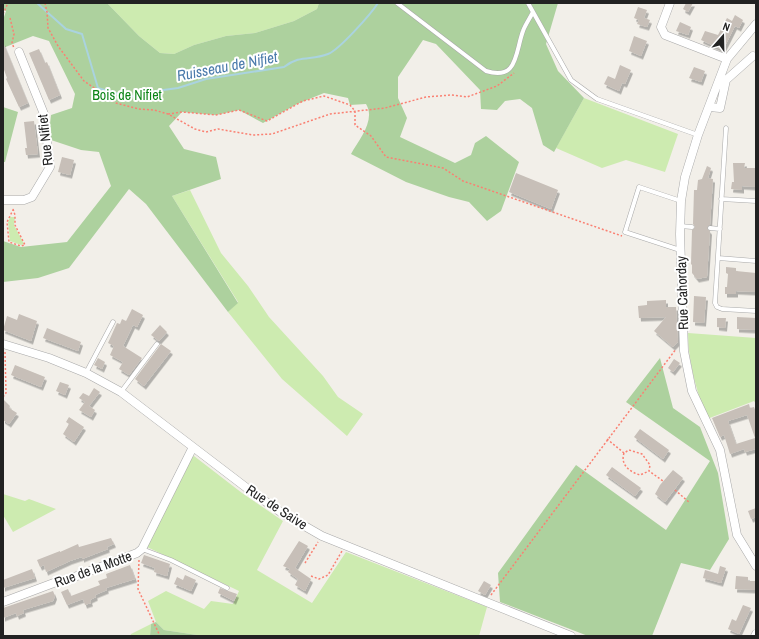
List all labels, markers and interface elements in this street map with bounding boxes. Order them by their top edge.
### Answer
north arrow [703,16,743,56]
text: N [721,19,732,34]
water label: Ruisseau de Nifiet [175,46,280,86]
park label: Bois de Nifiet [92,86,162,104]
street label: Rue Nifiet [33,113,57,167]
street label: Rue Cahorday [672,255,692,330]
street label: Rue de Saive [243,481,311,533]
street label: Rue de la Motte [52,547,134,591]

